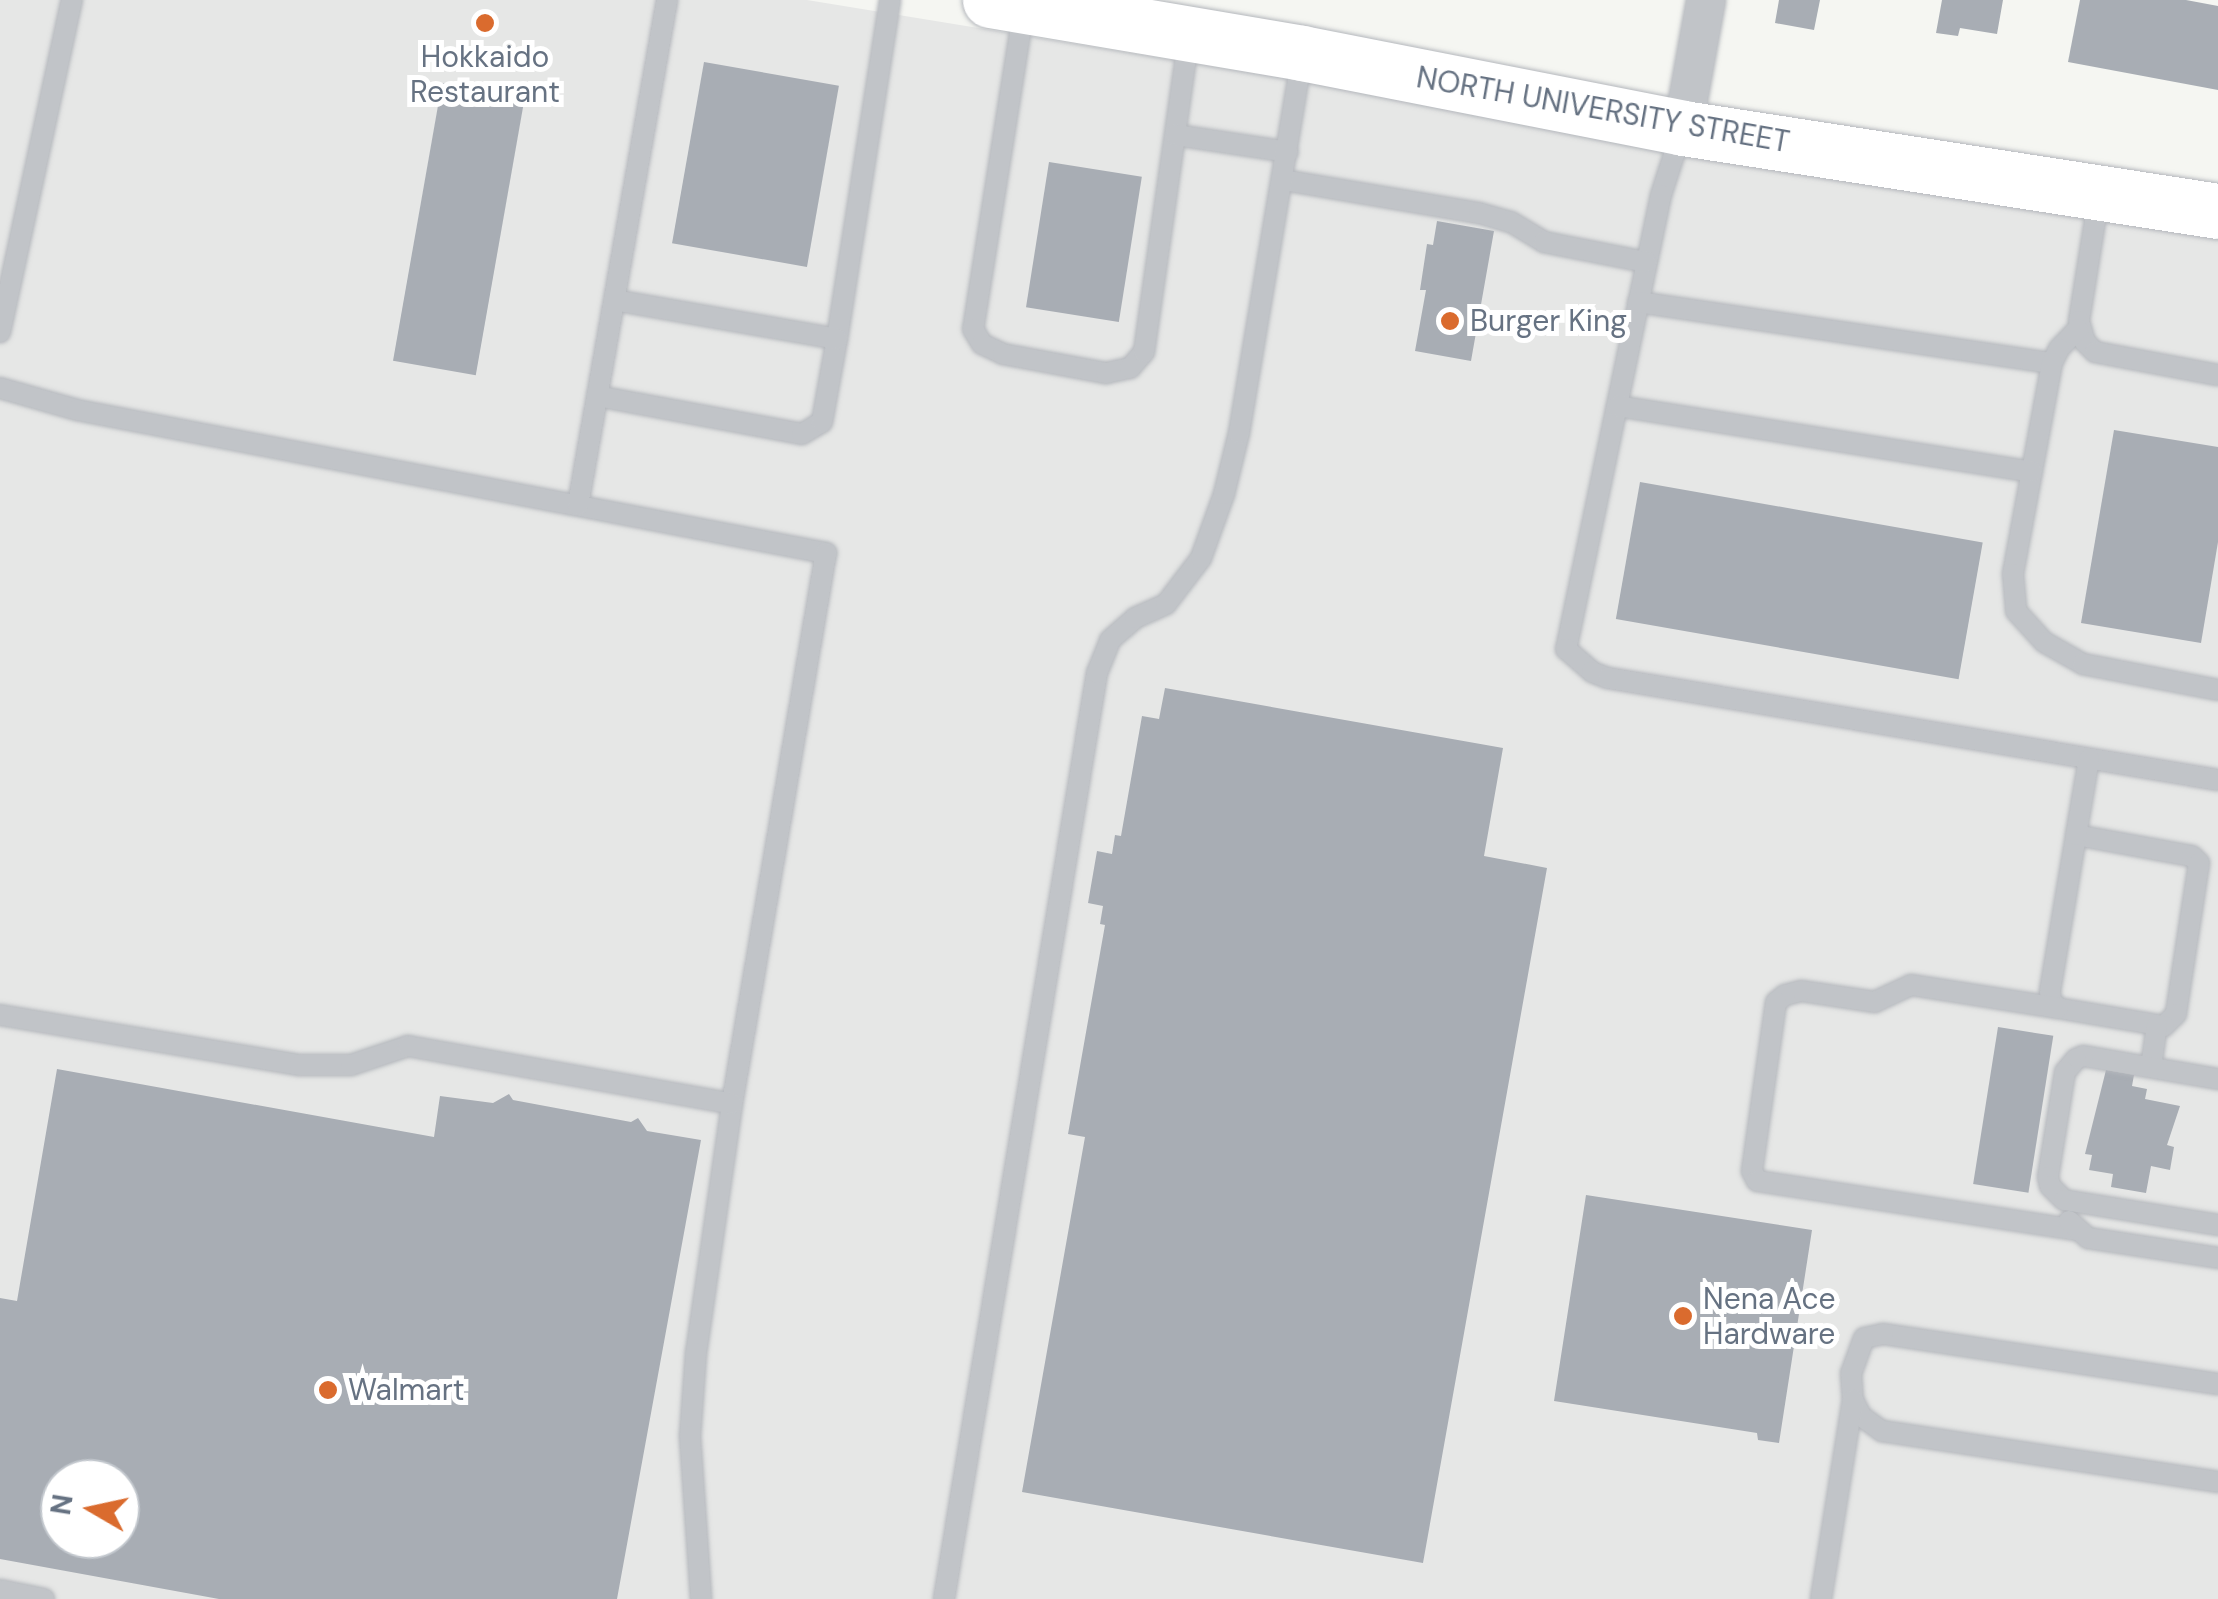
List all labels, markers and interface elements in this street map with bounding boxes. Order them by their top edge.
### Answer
marker: Hokkaido Restaurant [474,12,496,34]
place label: Hokkaido Restaurant [410,39,560,110]
street label: NORTH UNIVERSITY STREET [1414,59,1792,161]
place label: Burger King [1470,303,1627,339]
marker: Burger King [1439,310,1461,332]
place label: Nena Ace Hardware [1703,1281,1836,1352]
marker: Nena Ace Hardware [1672,1305,1694,1327]
place label: Walmart [348,1372,464,1408]
marker: Walmart [317,1379,339,1401]
north arrow [40,1459,140,1559]
text: N [42,1492,82,1518]

